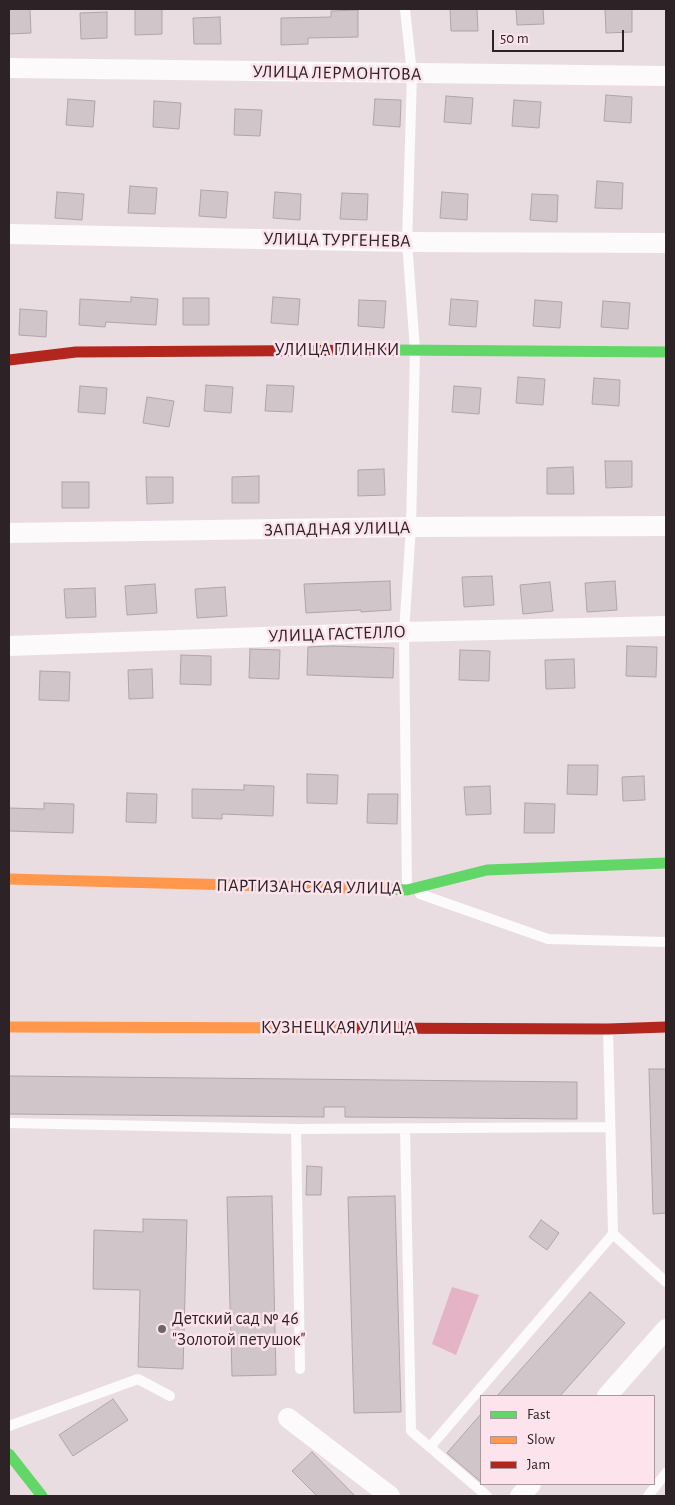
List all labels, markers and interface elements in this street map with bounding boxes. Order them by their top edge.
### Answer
scale bar [495,20,628,52]
text: 50 m [500,31,529,46]
street label: УЛИЦА ЛЕРМОНТОВА [252,61,422,85]
street label: УЛИЦА ТУРГЕНЕВА [263,228,411,252]
street label: УЛИЦА ГЛИНКИ [274,339,400,361]
street label: ЗАПАДНАЯ УЛИЦА [264,517,410,541]
street label: УЛИЦА ГАСТЕЛЛО [268,621,406,647]
street label: ПАРТИЗАНСКАЯ УЛИЦА [216,875,402,899]
street label: КУЗНЕЦКАЯ УЛИЦА [261,1017,415,1039]
place label: Детский сад № 46 "Золотой петушок" [172,1308,305,1350]
marker: Детский сад № 46 "Золотой петушок" [156,1323,168,1335]
legend [480,1395,655,1485]
text: Fast [527,1407,550,1422]
text: Slow [527,1432,555,1447]
text: Jam [527,1457,550,1472]

